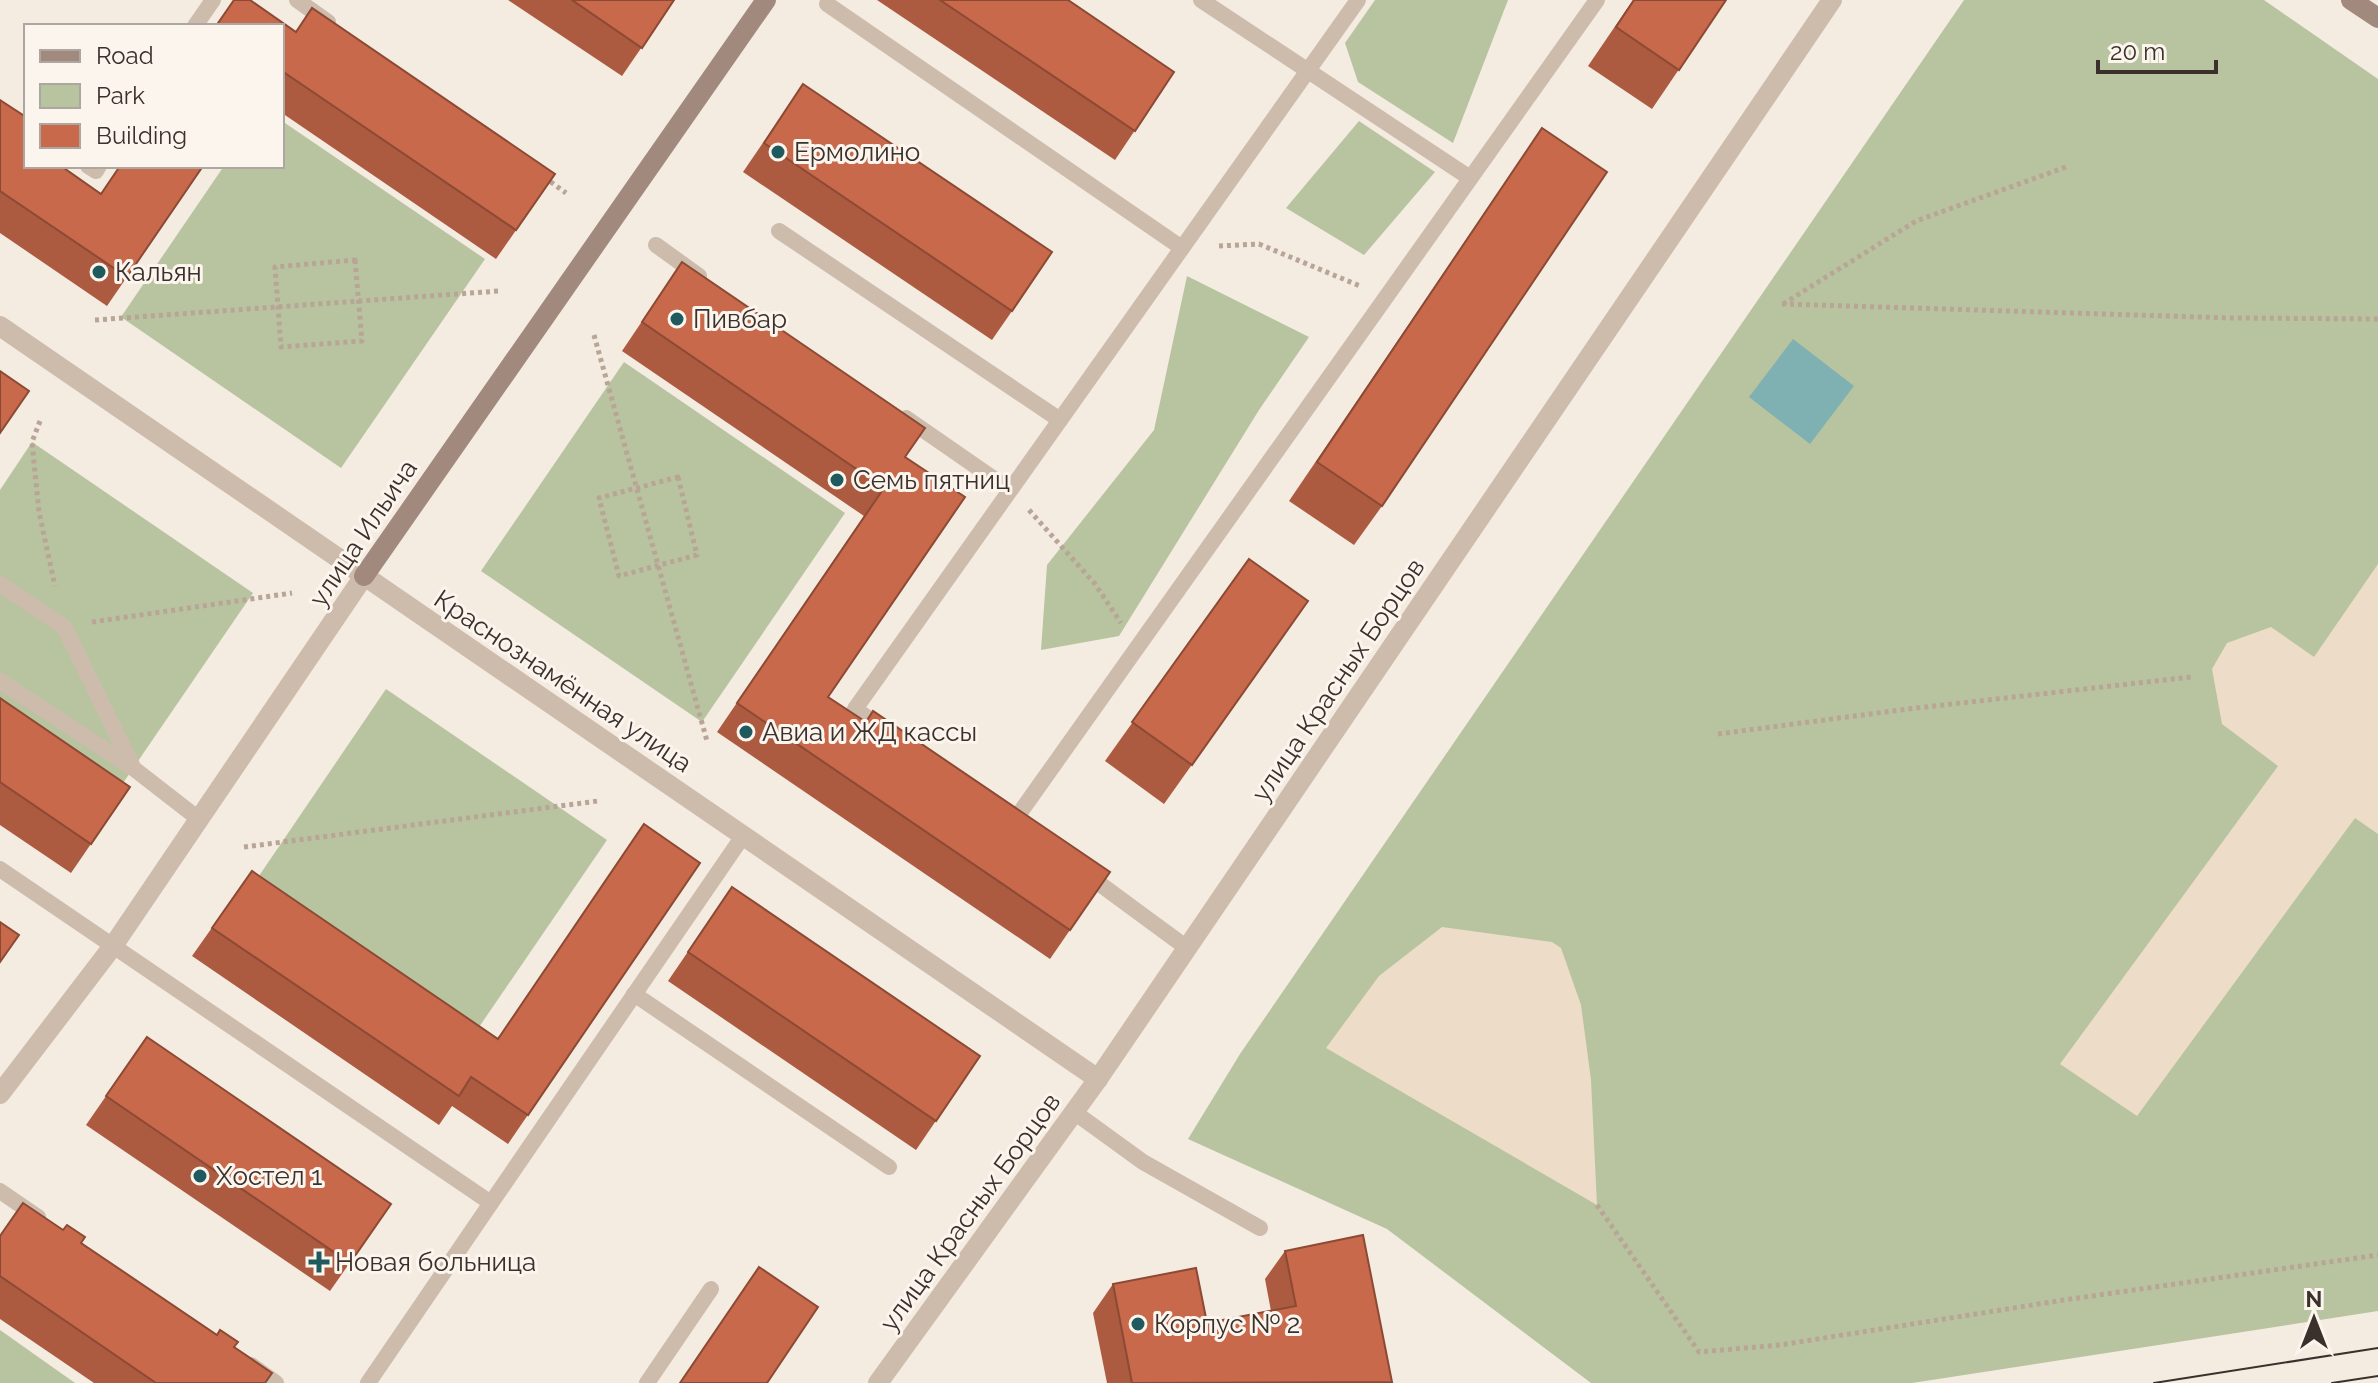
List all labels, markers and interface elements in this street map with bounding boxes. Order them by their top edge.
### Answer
legend [24,24,284,168]
scale bar [2098,24,2216,74]
text: 20 m [2110,37,2165,66]
text: Road [96,41,154,70]
text: Park [96,81,145,110]
text: Building [96,121,187,150]
place label: Ермолино [794,137,920,167]
marker: Ермолино [769,143,787,161]
place label: Кальян [115,257,202,287]
marker: Кальян [90,263,108,281]
place label: Пивбар [693,304,787,334]
marker: Пивбар [668,310,686,328]
street label: улица Ильича [303,454,423,612]
place label: Семь пятниц [853,465,1010,495]
marker: Семь пятниц [828,471,846,489]
street label: улица Красных Борцов [1245,553,1431,807]
street label: Краснознамённая улица [429,584,697,778]
place label: Авиа и ЖД кассы [762,717,977,747]
marker: Авиа и ЖД кассы [737,723,755,741]
street label: улица Красных Борцов [874,1087,1066,1337]
place label: Хостел 1 [216,1161,322,1191]
marker: Хостел 1 [191,1167,209,1185]
place label: Новая больница [335,1247,536,1277]
marker: Новая больница [310,1253,328,1271]
north arrow [2274,1279,2354,1359]
text: N [2306,1286,2322,1312]
place label: Корпус № 2 [1154,1309,1300,1339]
marker: Корпус № 2 [1129,1315,1147,1333]

